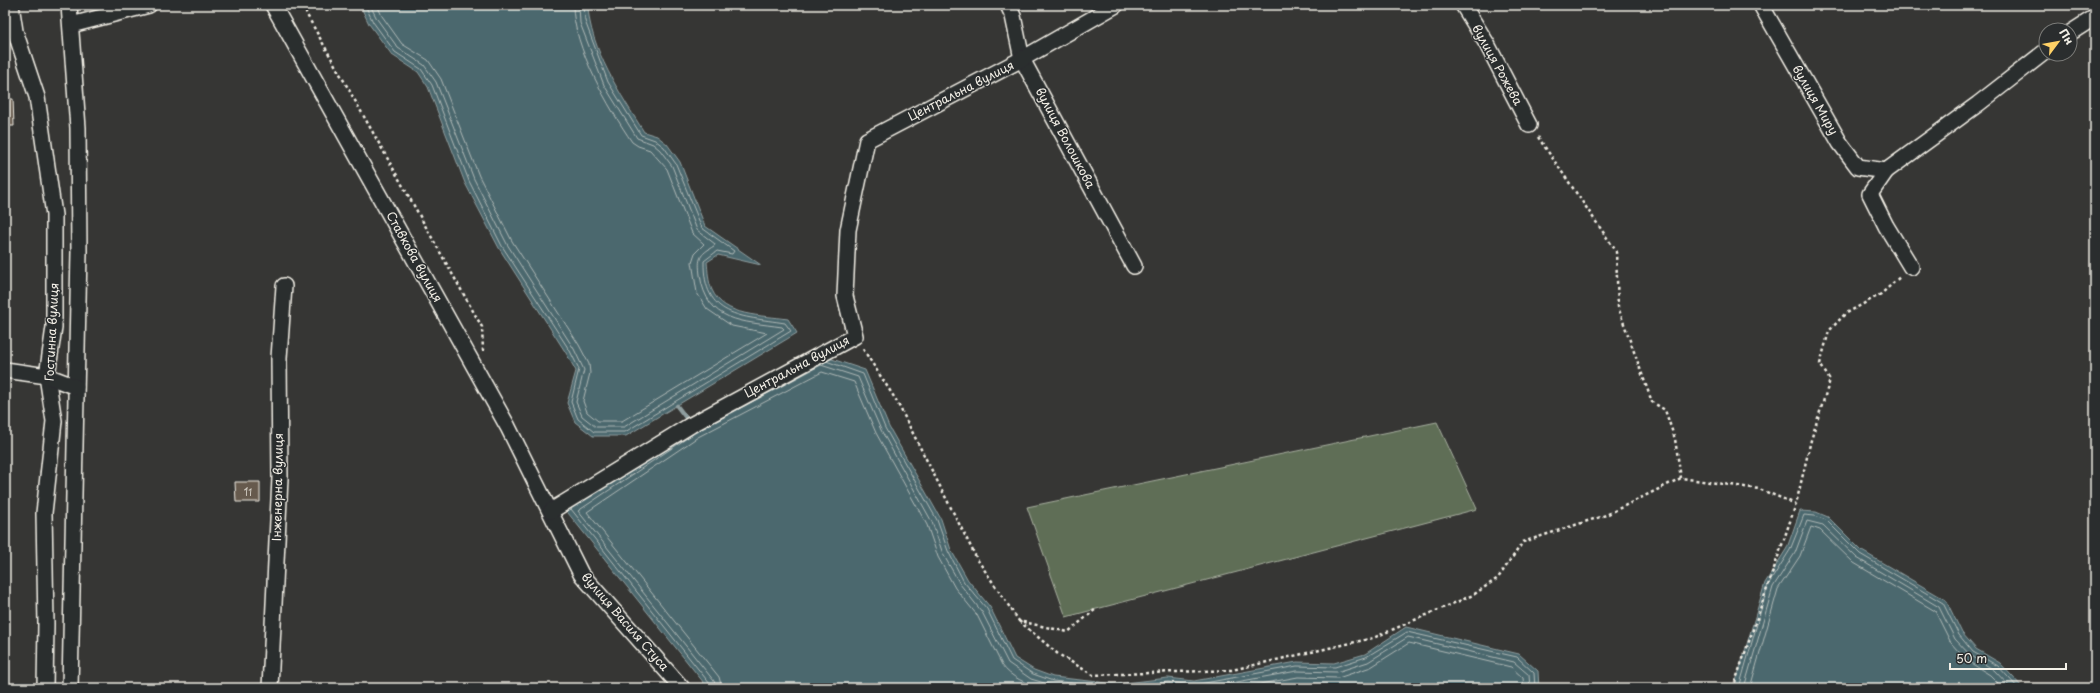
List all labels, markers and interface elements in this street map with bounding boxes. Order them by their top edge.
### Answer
street label: вулиця Рожева [1468,21,1528,109]
north arrow [2038,22,2078,62]
text: Пн [2055,25,2078,48]
street label: Центральна вулиця [904,56,1017,125]
street label: вулиця Миру [1789,61,1843,138]
street label: вулиця Волошкова [1032,84,1100,192]
street label: Ставкова вулиця [382,208,447,305]
street label: Гостинна вулиця [39,282,63,382]
street label: Центральна вулиця [741,331,852,402]
street label: Інженерна вулиця [267,433,287,541]
house number: 11 [244,484,252,499]
street label: вулиця Василя Стуса [578,568,674,675]
scale bar [1950,645,2066,671]
text: 50 m [1956,649,1987,667]

